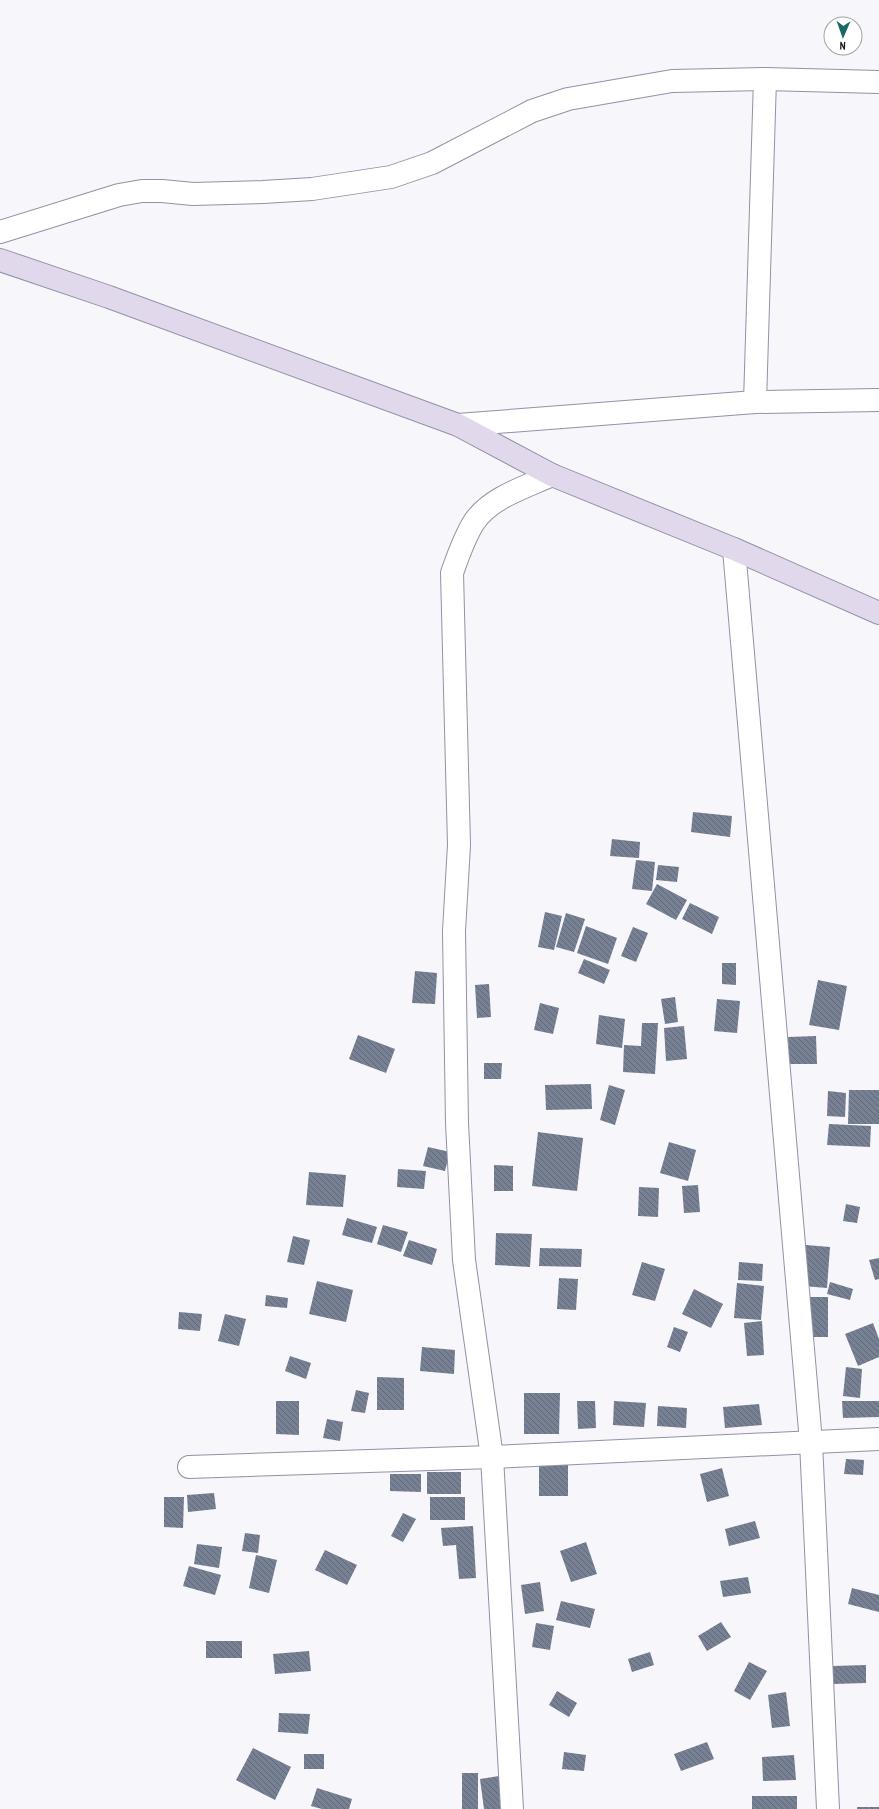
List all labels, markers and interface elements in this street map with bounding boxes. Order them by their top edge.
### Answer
north arrow [823,16,863,56]
text: N [839,39,846,53]

